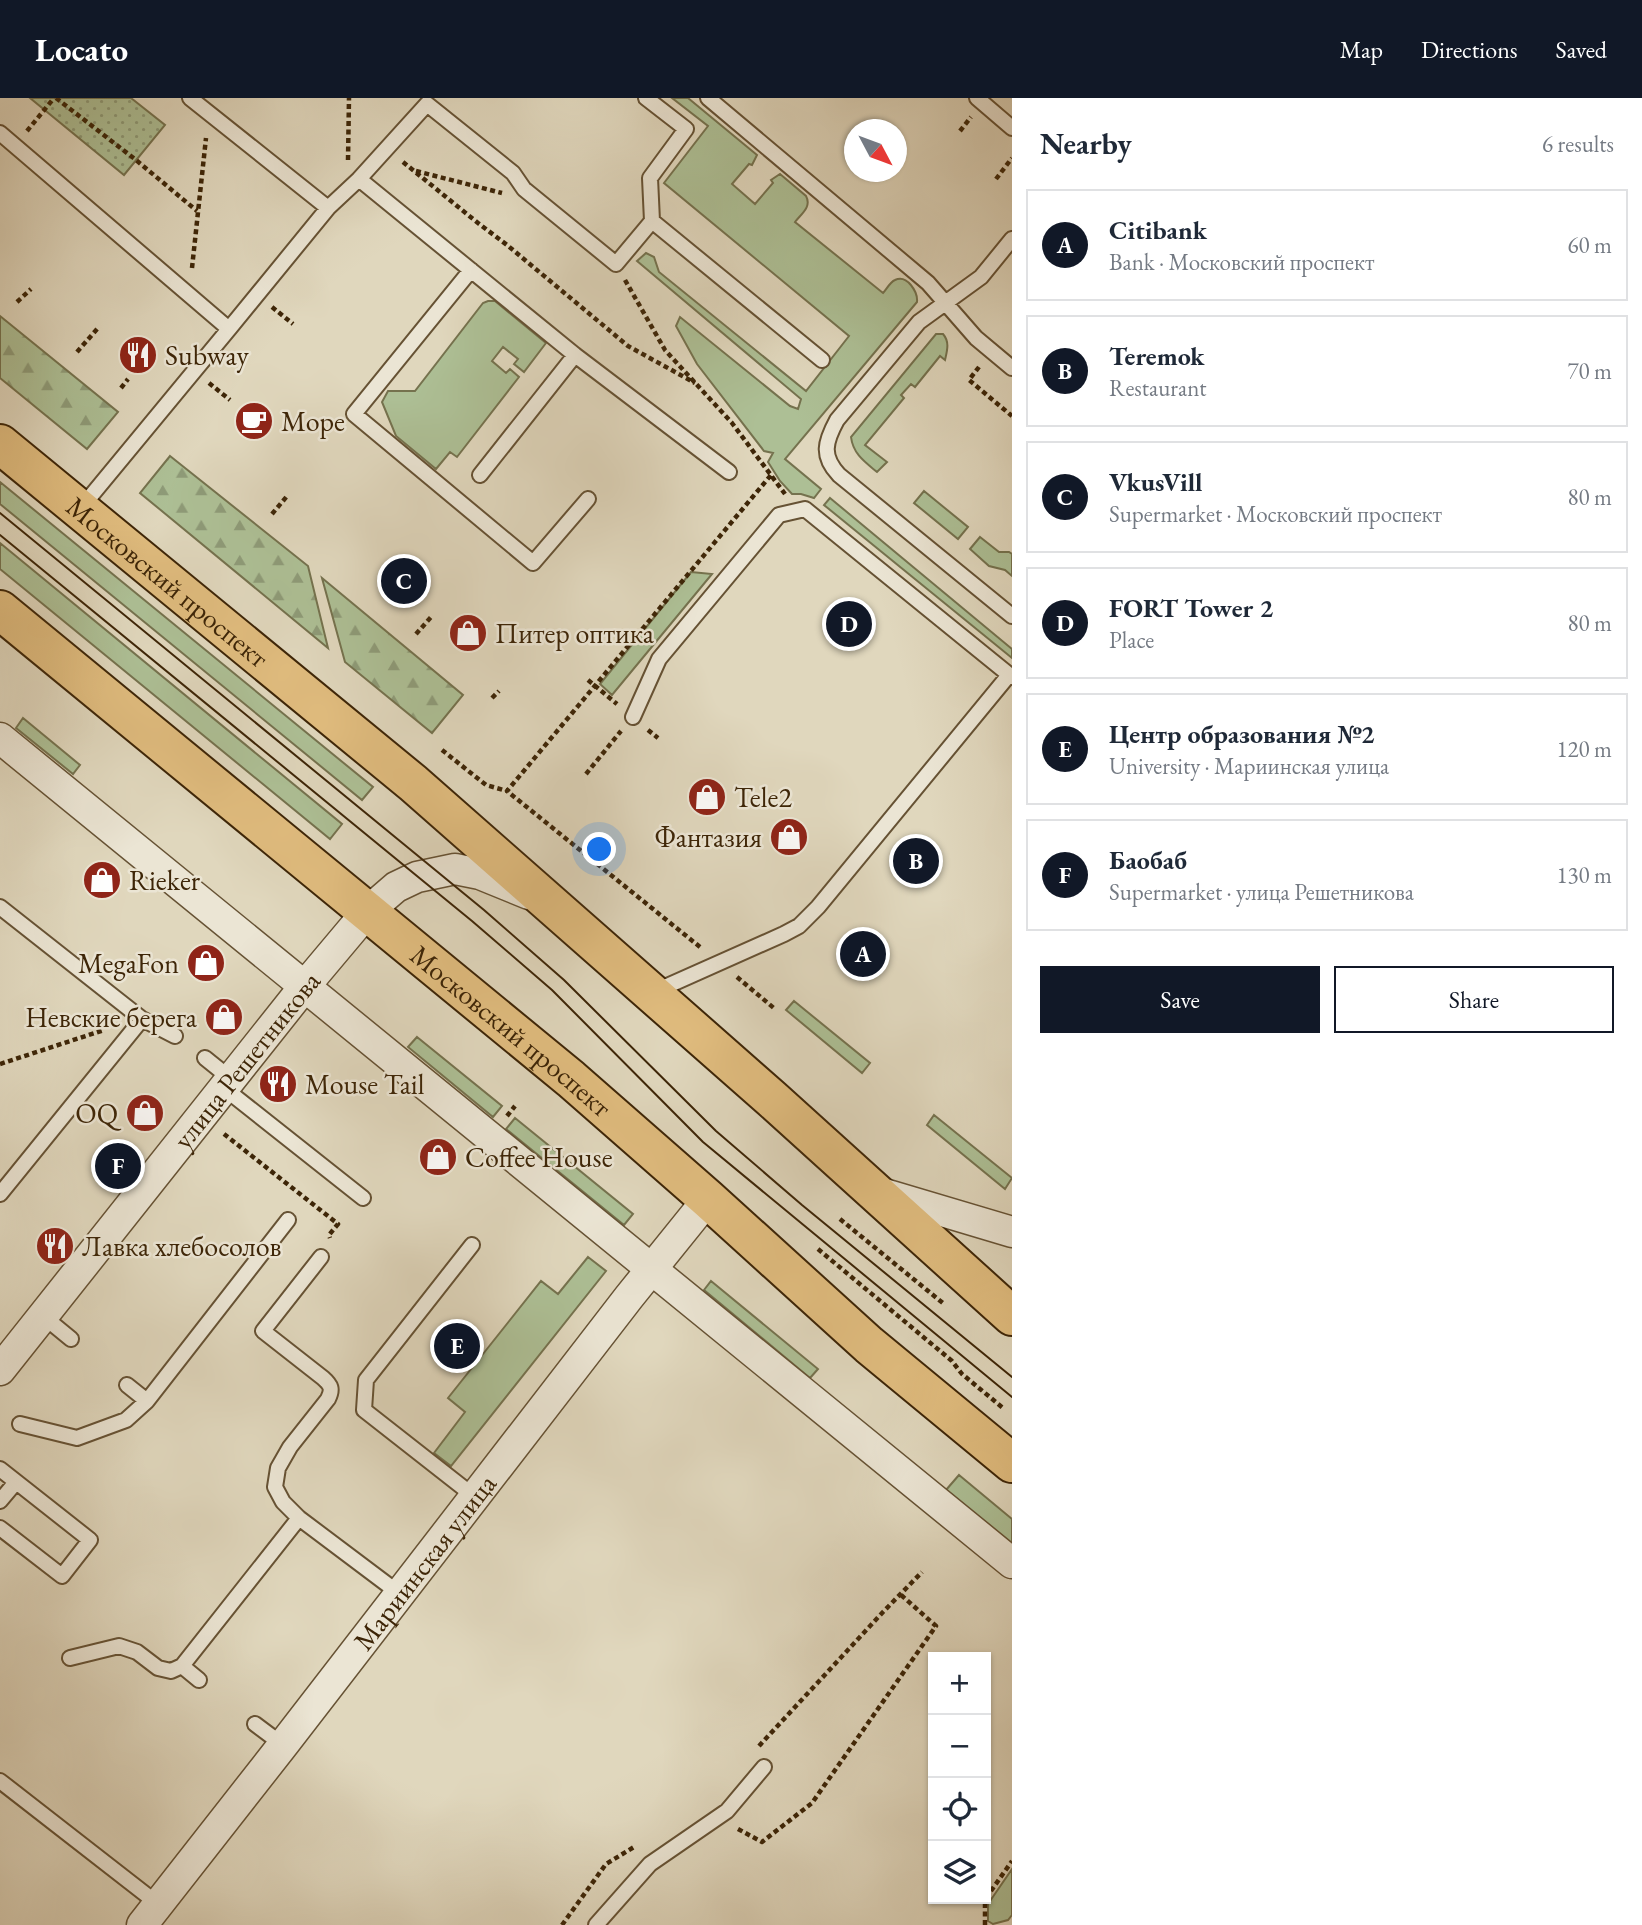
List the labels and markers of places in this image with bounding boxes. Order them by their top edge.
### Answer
restaurant icon: Subway [117,334,159,376]
place label: Subway [165,337,249,373]
cafe icon: Море [233,400,275,442]
place label: Море [281,403,345,439]
pin: C [381,555,427,607]
pin: D [826,598,872,650]
shop icon: Питер оптика [447,612,489,654]
place label: Питер оптика [495,615,655,651]
shop icon: Tele2 [686,776,728,818]
place label: Tele2 [734,779,792,815]
shop icon: Фантазия [768,816,810,858]
place label: Фантазия [655,819,762,855]
pin: B [893,835,939,887]
shop icon: Rieker [81,859,123,901]
place label: Rieker [129,862,201,898]
pin: A [840,928,886,980]
shop icon: MegaFon [185,942,227,984]
place label: MegaFon [78,945,179,981]
shop icon: Невские берега [203,996,245,1038]
place label: Невские берега [25,999,198,1035]
restaurant icon: Mouse Tail [257,1063,299,1105]
place label: Mouse Tail [305,1066,425,1102]
shop icon: OQ [124,1092,166,1134]
place label: OQ [75,1095,122,1131]
shop icon: Coffee House [417,1136,459,1178]
place label: Coffee House [465,1139,613,1175]
pin: F [95,1140,141,1192]
restaurant icon: Лавка хлебосолов [34,1225,76,1267]
place label: Лавка хлебосолов [82,1228,282,1264]
pin: E [434,1320,480,1372]

